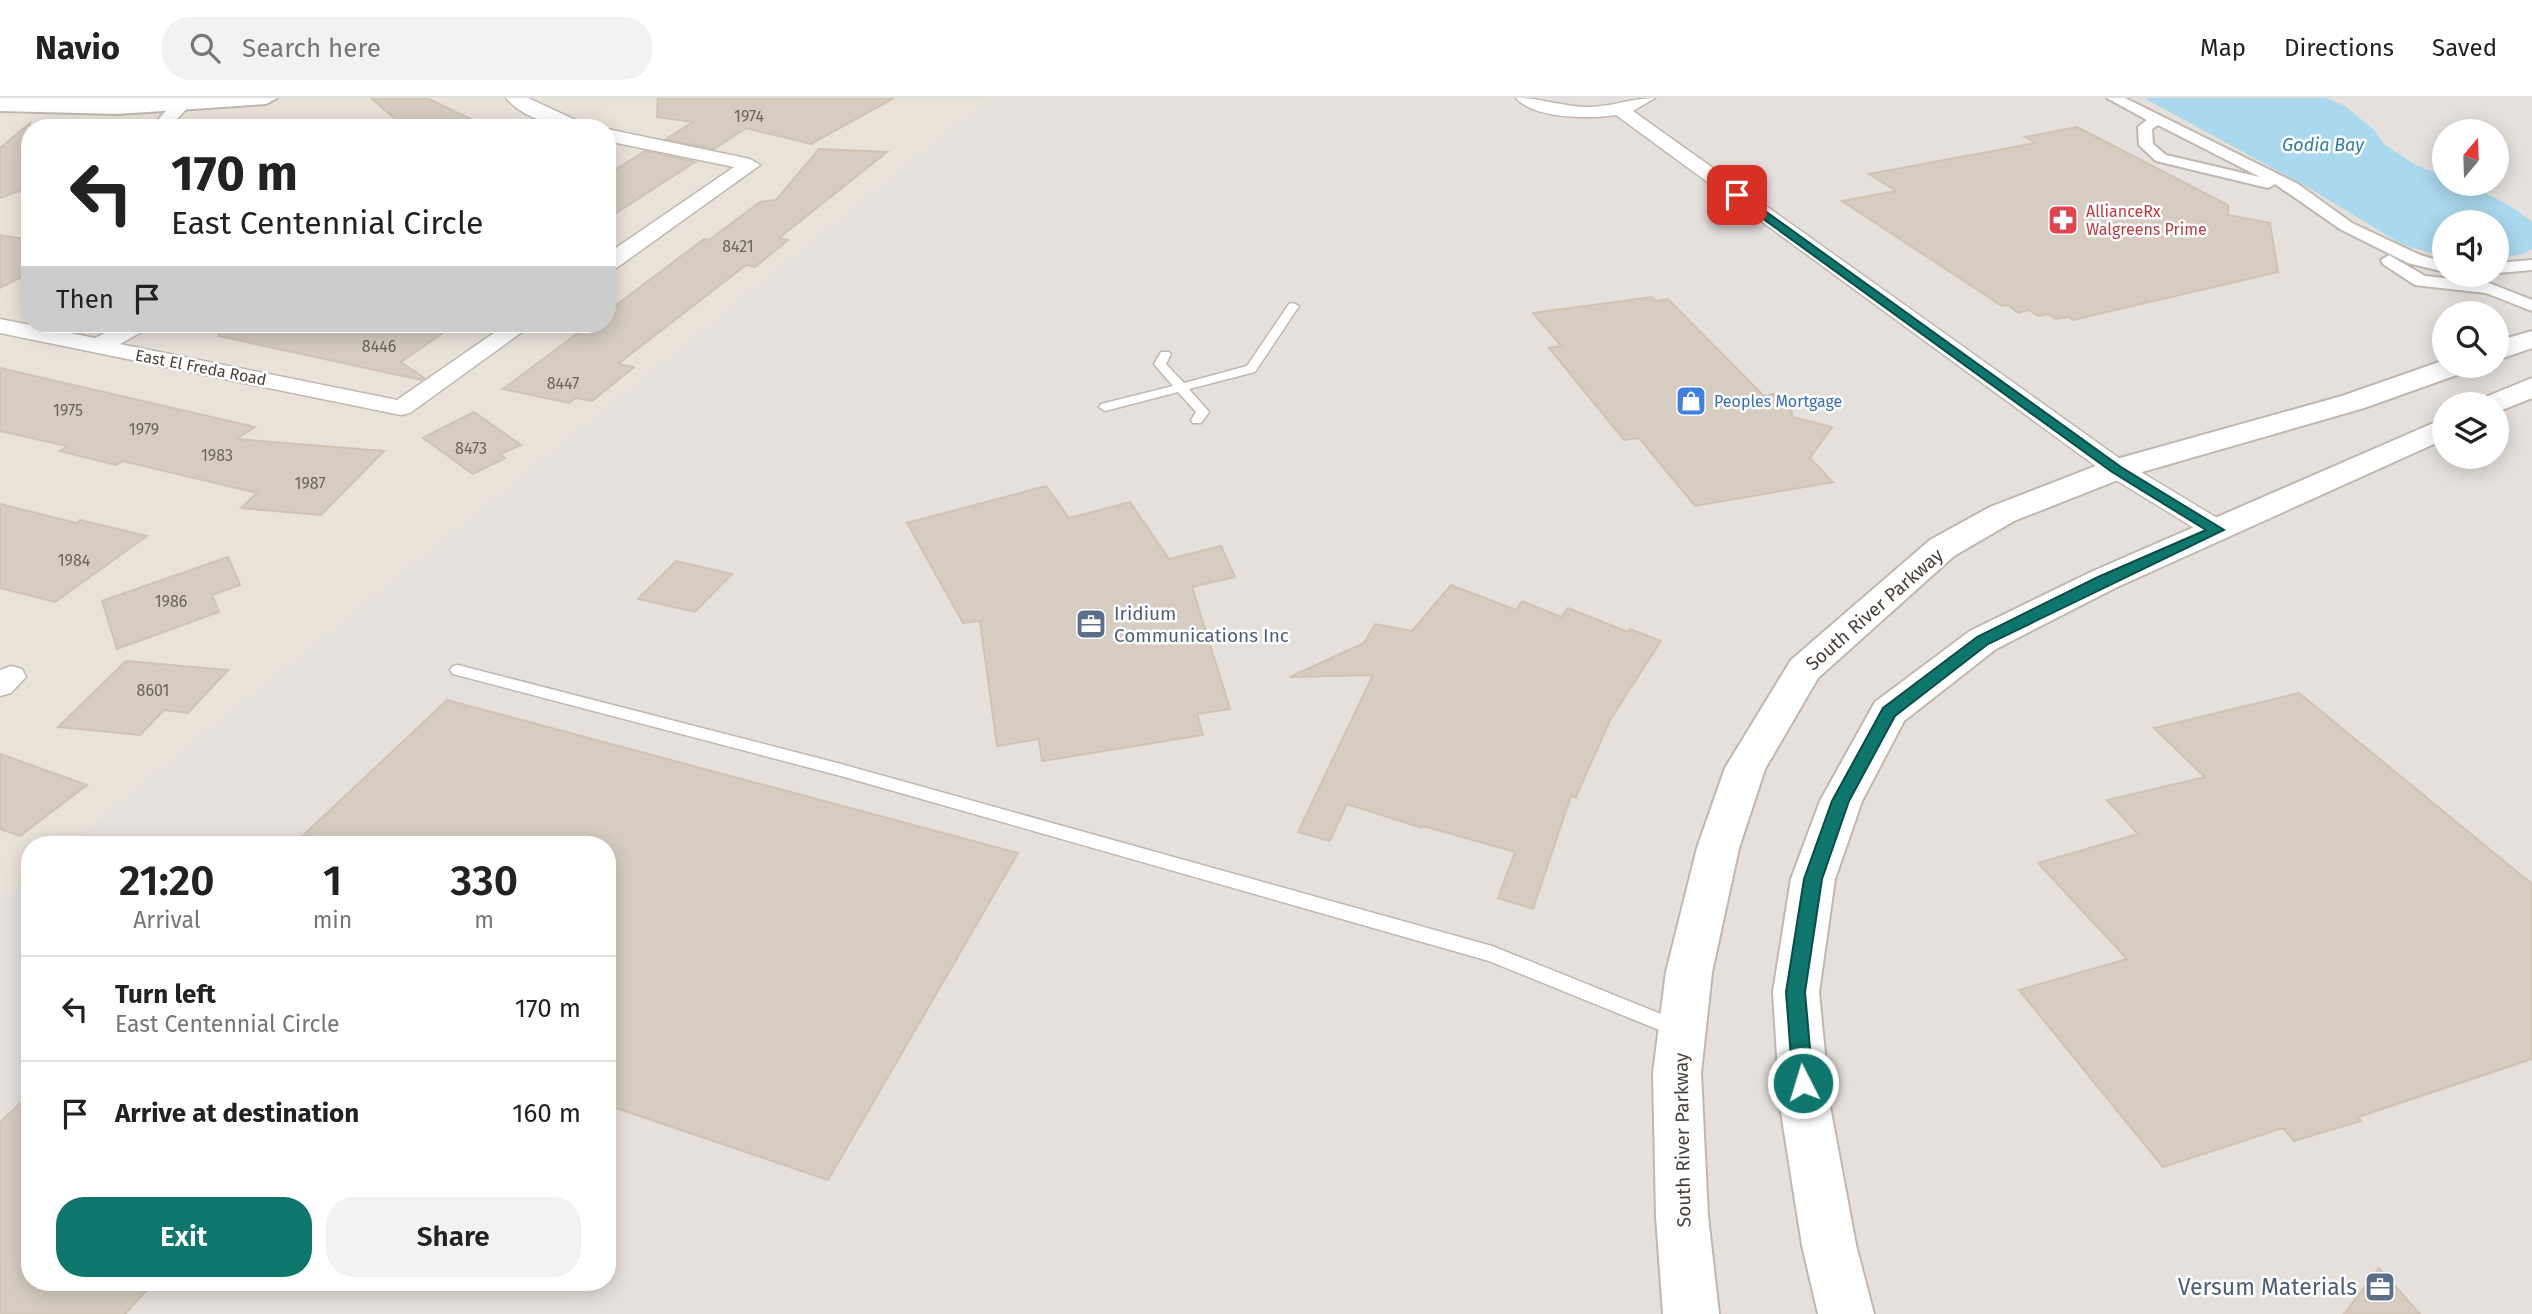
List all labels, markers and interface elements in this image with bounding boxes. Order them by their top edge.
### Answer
search box [162,17,652,80]
text: Navio [35,28,120,68]
icon: search [186,29,224,67]
text: Search here [242,33,381,64]
text: Map [2200,34,2246,62]
text: Directions [2284,34,2394,62]
text: Saved [2432,34,2497,62]
house number: 1974 [734,107,765,126]
north arrow [2432,119,2510,196]
map controls [2432,119,2509,469]
water label: Godia Bay [2282,134,2365,156]
text: 170 m [171,144,298,203]
icon: left [56,147,147,238]
pin [1707,165,1767,225]
icon: arrive [1718,176,1756,214]
place label: AllianceRx Walgreens Prime [2086,202,2207,239]
pharmacy icon: AllianceRx Walgreens Prime [2046,203,2080,237]
text: East Centennial Circle [171,204,484,242]
button: sound [2432,210,2509,287]
house number: 8421 [722,237,754,256]
icon: arrive [128,280,166,318]
text: Then [56,284,114,315]
button: search [2432,301,2509,378]
house number: 8446 [362,337,396,356]
street label: East El Freda Road [134,345,268,389]
house number: 8447 [547,374,579,393]
shop icon: Peoples Mortgage [1674,384,1708,418]
place label: Peoples Mortgage [1714,392,1842,411]
button: layers [2432,392,2509,469]
house number: 1975 [53,401,83,420]
house number: 1979 [129,420,159,439]
house number: 8473 [455,439,487,458]
house number: 1983 [201,446,233,465]
house number: 1987 [294,474,326,493]
street label: South River Parkway [1801,543,1948,675]
house number: 1984 [58,551,91,570]
house number: 1986 [155,592,187,611]
place label: Iridium Communications Inc [1114,602,1289,647]
office icon: Iridium Communications Inc [1074,607,1108,641]
house number: 8601 [137,681,169,700]
text: 21:20 [119,856,215,906]
text: 1 [323,856,342,906]
text: 330 [450,856,518,906]
text: Arrival [133,906,201,934]
text: min [313,906,352,934]
text: m [474,906,494,934]
text: Turn left [115,979,216,1010]
icon: left [56,990,94,1028]
text: 170 m [515,993,581,1024]
text: East Centennial Circle [115,1010,340,1038]
position arrow [1766,1046,1840,1120]
street label: South River Parkway [1669,1052,1696,1227]
icon: arrive [56,1095,94,1133]
text: Arrive at destination [115,1098,359,1129]
text: 160 m [512,1098,581,1129]
button: Exit [56,1197,312,1277]
button: Share [326,1197,581,1277]
office icon: Versum Materials [2363,1270,2397,1304]
place label: Versum Materials [2178,1273,2357,1301]

